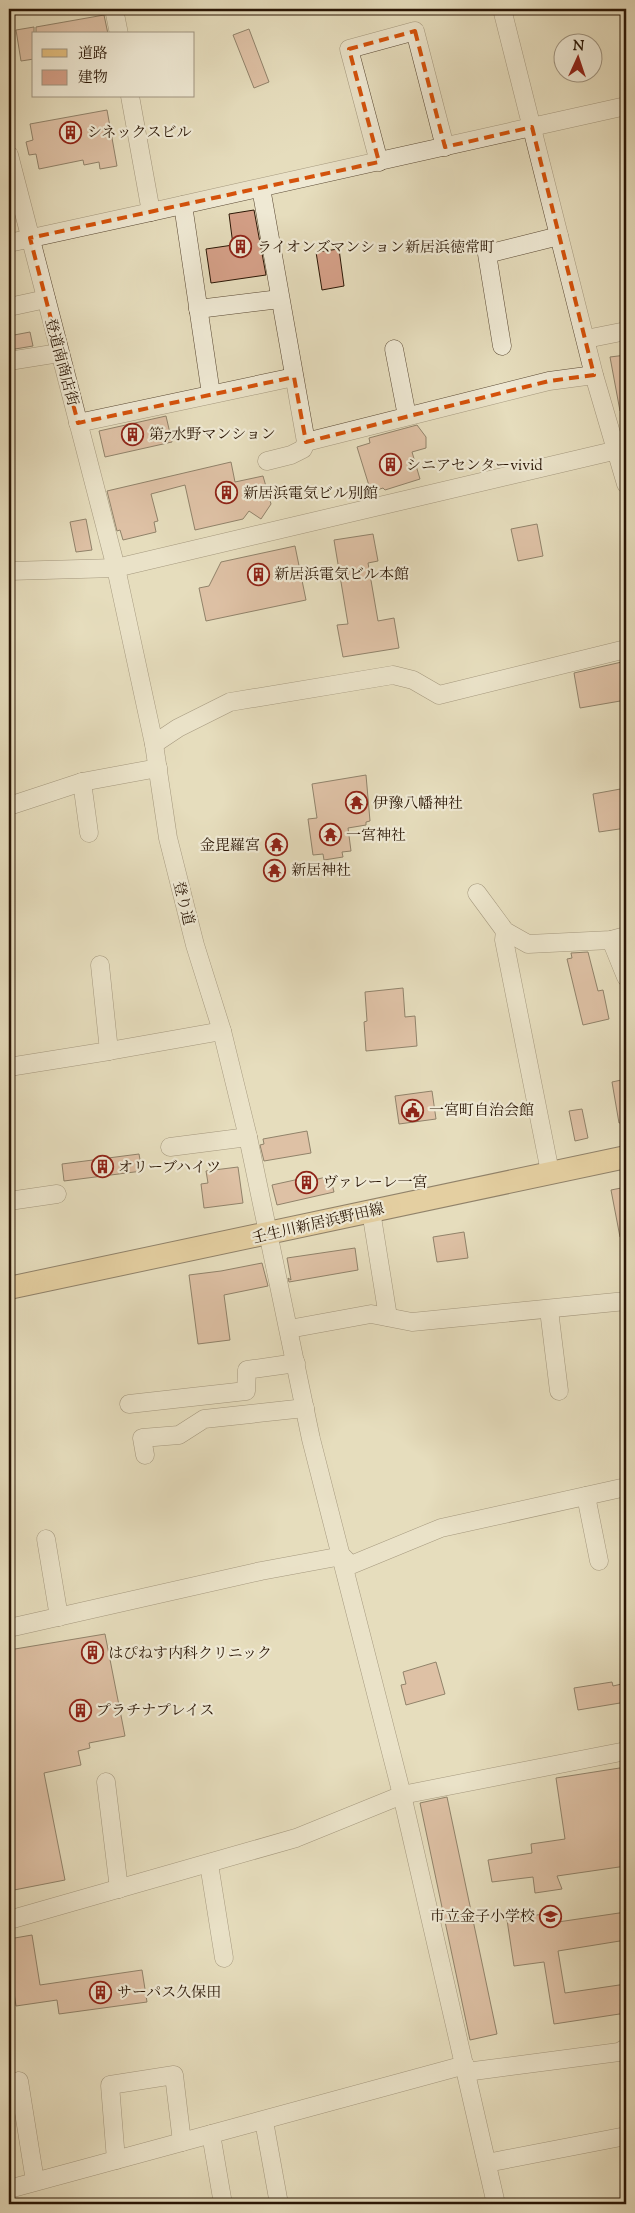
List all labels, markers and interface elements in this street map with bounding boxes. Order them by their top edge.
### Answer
legend [32,32,195,98]
north arrow [552,32,602,82]
text: N [572,37,585,57]
text: 道路 [78,44,108,65]
text: 建物 [78,68,108,89]
building icon: シネックスビル [59,120,83,144]
place label: シネックスビル [87,123,191,144]
building icon: ライオンズマンション新居浜徳常町 [229,235,253,259]
place label: ライオンズマンション新居浜徳常町 [257,238,495,259]
street label: 登道南商店街 [39,316,82,409]
building icon: 第7水野マンション [121,422,145,446]
place label: 第7水野マンション [149,425,276,446]
building icon: シニアセンターvivid [378,453,402,477]
place label: シニアセンターvivid [406,456,543,477]
building icon: 新居浜電気ビル別館 [215,481,239,505]
place label: 新居浜電気ビル別館 [243,484,378,505]
building icon: 新居浜電気ビル本館 [246,562,270,586]
place label: 新居浜電気ビル本館 [274,565,409,586]
temple icon: 伊豫八幡神社 [345,791,369,815]
place label: 伊豫八幡神社 [373,794,463,815]
temple icon: 一宮神社 [318,823,342,847]
place label: 一宮神社 [346,826,406,847]
temple icon: 金毘羅宮 [264,833,288,857]
place label: 金毘羅宮 [200,836,260,857]
temple icon: 新居神社 [263,858,287,882]
place label: 新居神社 [291,861,351,882]
street label: 登り道 [167,879,198,928]
public building icon: 一宮町自治会館 [401,1098,425,1122]
place label: 一宮町自治会館 [429,1101,534,1122]
building icon: オリーブハイツ [90,1155,114,1179]
place label: オリーブハイツ [118,1158,221,1179]
building icon: ヴァレーレ一宮 [295,1170,319,1194]
place label: ヴァレーレ一宮 [323,1173,428,1194]
street label: 壬生川新居浜野田線 [250,1199,386,1250]
building icon: はぴねす内科クリニック [80,1641,104,1665]
place label: はぴねす内科クリニック [108,1644,272,1665]
building icon: プラチナプレイス [68,1698,92,1722]
place label: プラチナプレイス [96,1701,215,1722]
school or university icon: 市立金子小学校 [539,1904,563,1928]
place label: 市立金子小学校 [430,1907,535,1928]
building icon: サーパス久保田 [89,1980,113,2004]
place label: サーパス久保田 [117,1983,221,2004]

